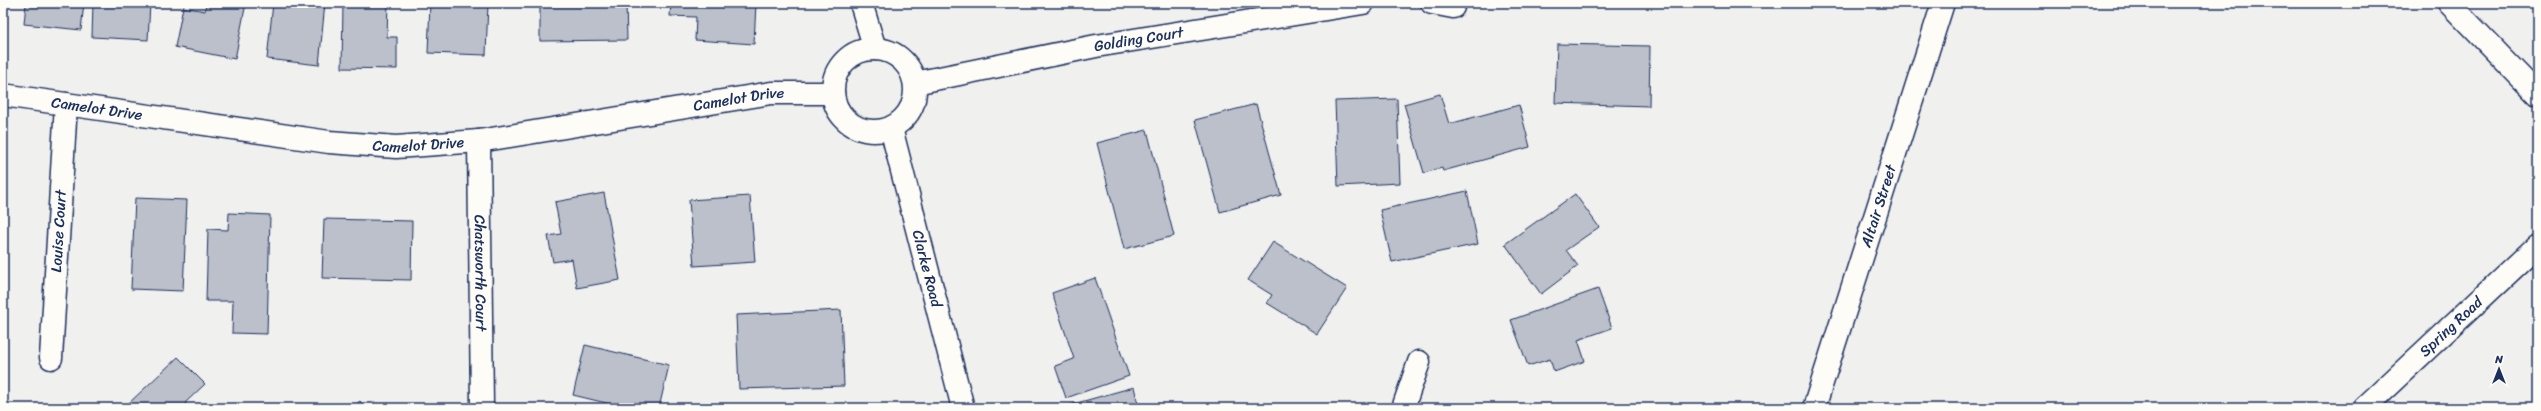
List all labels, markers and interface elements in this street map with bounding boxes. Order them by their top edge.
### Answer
street label: Golding Court [1092,19,1186,59]
street label: Camelot Drive [691,80,784,119]
street label: Camelot Drive [50,89,145,128]
street label: Camelot Drive [372,129,465,160]
street label: Altair Street [1853,160,1904,252]
street label: Louise Court [43,188,74,273]
street label: Chatsworth Court [467,215,494,332]
street label: Clarke Road [905,227,950,311]
street label: Spring Road [2413,289,2490,363]
north arrow [2479,349,2519,389]
text: N [2494,350,2503,369]

